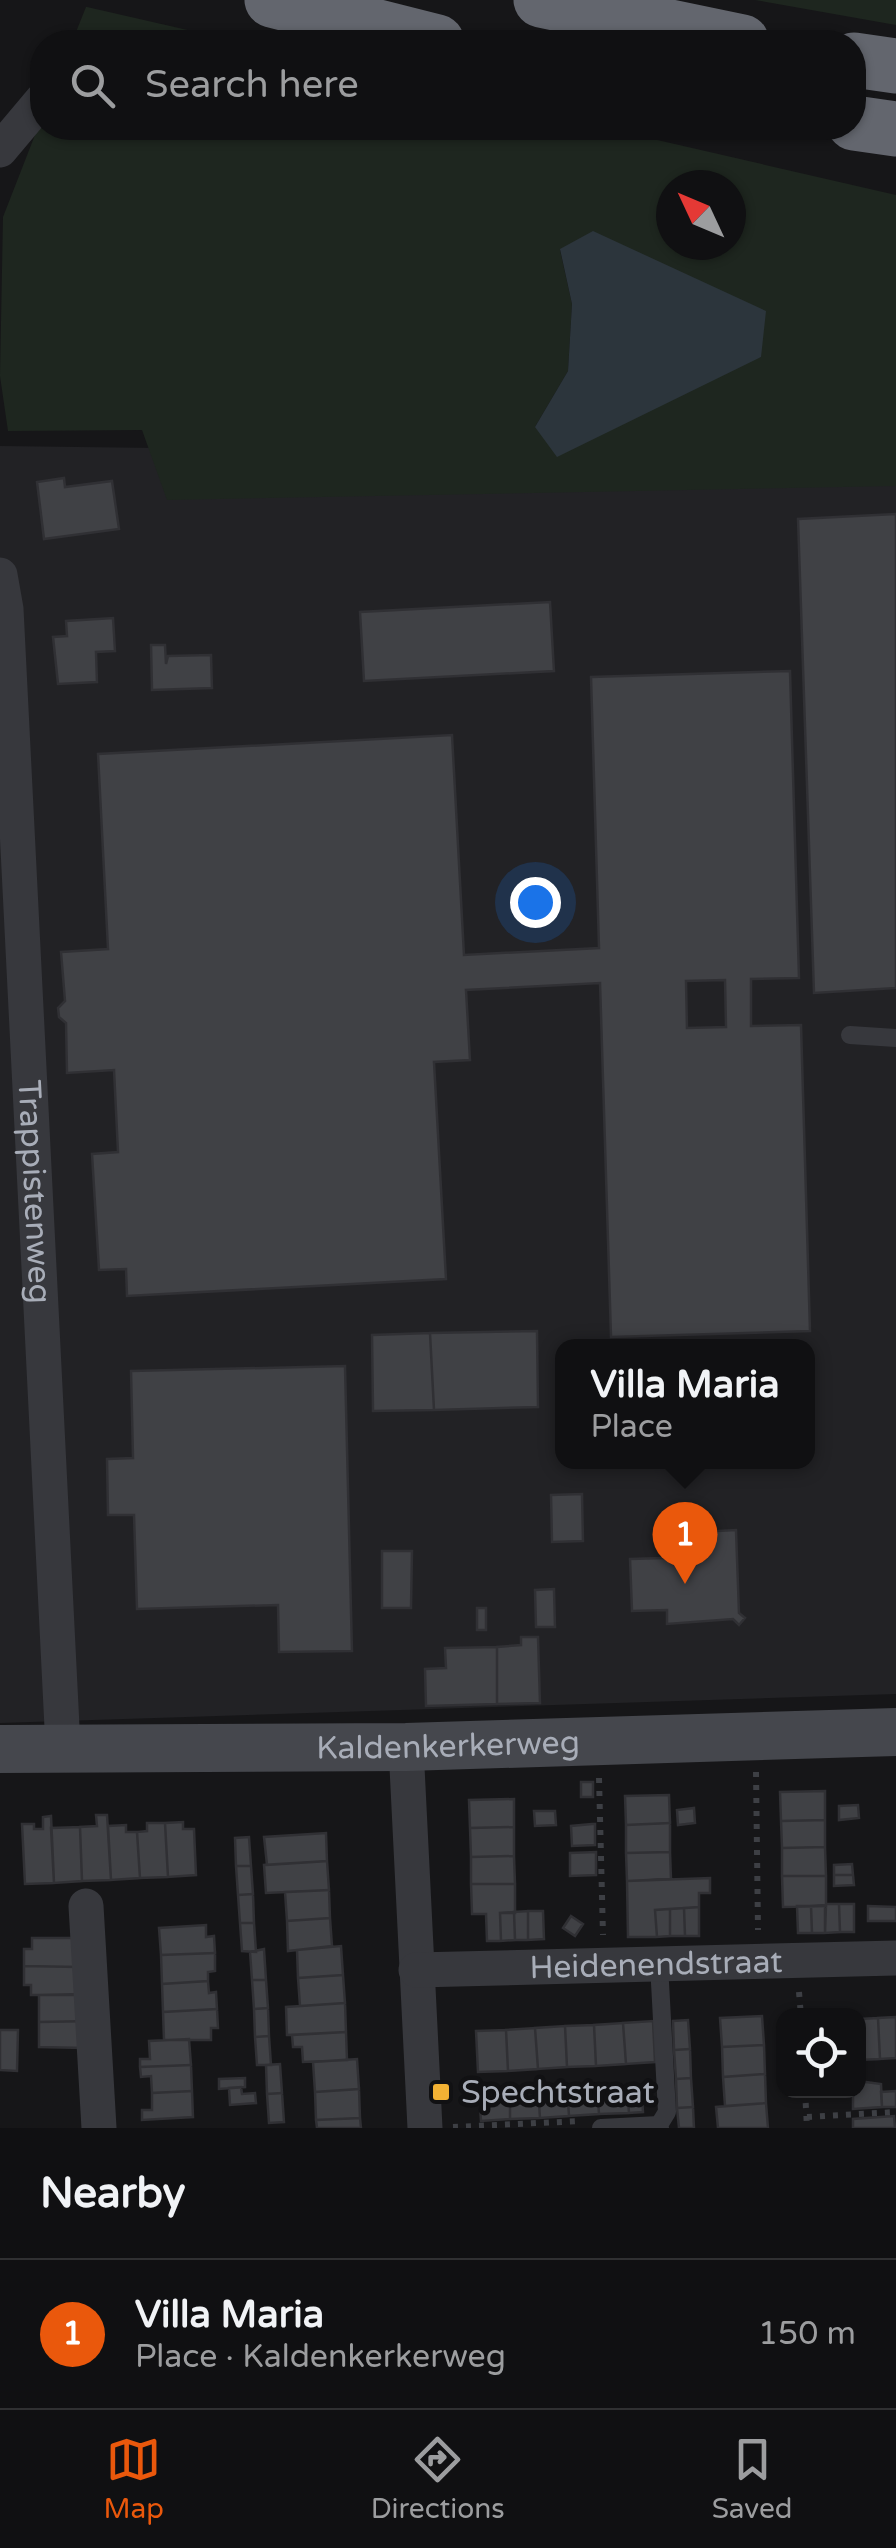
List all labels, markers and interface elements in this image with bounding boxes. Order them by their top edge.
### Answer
search box [30,30,866,140]
icon: search [65,58,120,113]
text: Search here [145,62,359,108]
north arrow [656,170,746,260]
your location [510,877,561,928]
street label: Trappistenweg [10,1079,59,1305]
popup [555,1339,815,1469]
text: Villa Maria [590,1362,780,1408]
text: Place [590,1408,673,1446]
pin: 1 [652,1502,718,1584]
street label: Kaldenkerkerweg [316,1724,580,1767]
street label: Heidenendstraat [529,1943,783,1987]
map controls [776,2008,866,2098]
button: locate [776,2008,866,2098]
place label: Spechtstraat [461,2074,655,2112]
marker: Spechtstraat [430,2081,452,2103]
text: Nearby [40,2168,185,2219]
text: Villa Maria [135,2292,324,2338]
text: 1 [62,2315,83,2353]
text: 150 m [758,2315,856,2353]
text: Place · Kaldenkerkerweg [135,2338,506,2376]
tab: Map [103,2432,164,2526]
tab: Directions [371,2432,505,2526]
tab: Saved [712,2432,793,2526]

